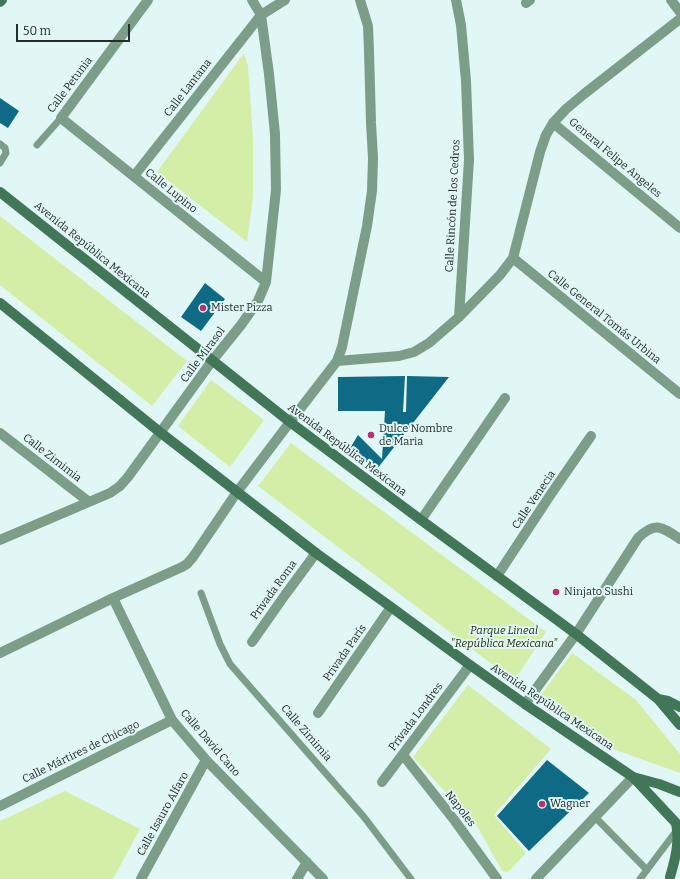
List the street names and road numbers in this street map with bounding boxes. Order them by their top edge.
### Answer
street label: Calle Petunia [45,54,95,116]
street label: Calle Lantana [161,57,215,119]
street label: General Felipe Angeles [566,115,664,201]
street label: Calle Rincón de los Cedros [443,139,463,273]
street label: Calle Lupino [142,166,200,216]
street label: Avenida República Mexicana [31,199,153,301]
street label: Calle General Tomás Urbina [545,267,663,367]
street label: Calle Mirasol [178,325,228,385]
street label: Avenida República Mexicana [285,401,409,499]
street label: Calle Zimimia [20,431,84,485]
street label: Calle Venecia [510,468,558,532]
street label: Privada Roma [248,558,300,622]
street label: Privada París [321,622,369,684]
street label: Avenida República Mexicana [488,661,616,753]
street label: Privada Londres [386,680,446,754]
street label: Calle Zimimia [278,702,334,764]
street label: Calle David Cano [177,707,243,779]
street label: Calle Mártires de Chicago [20,718,142,786]
street label: Calle Isauro Alfaro [134,770,192,858]
street label: Napoles [442,788,478,830]

